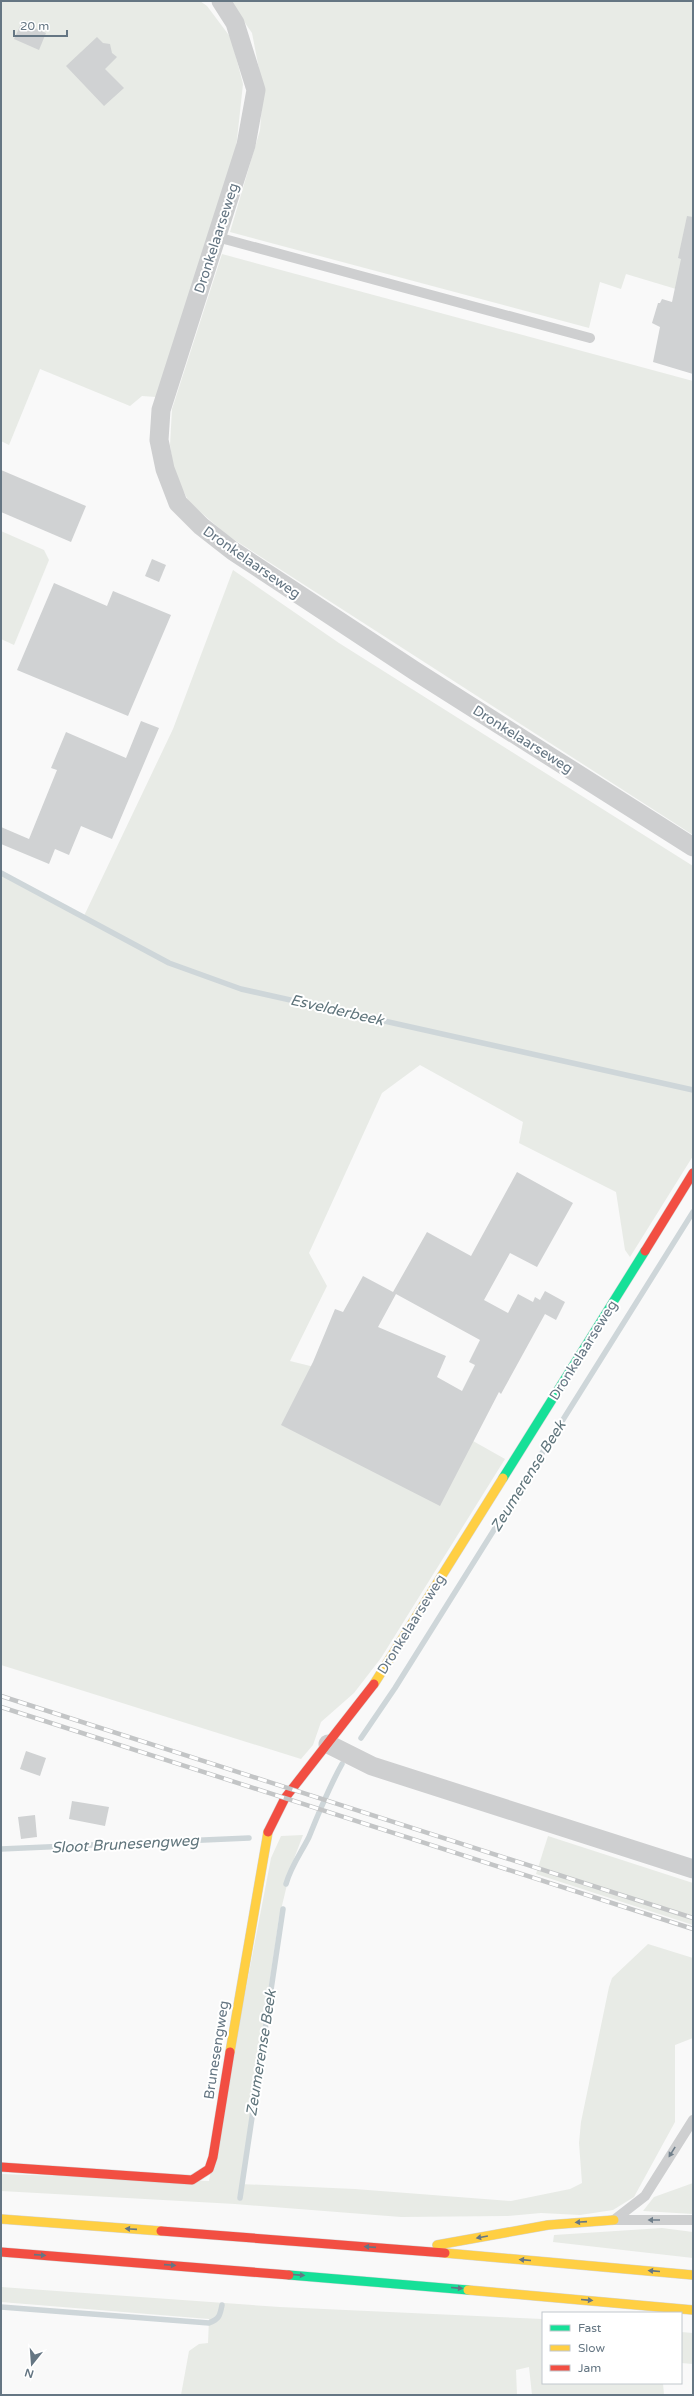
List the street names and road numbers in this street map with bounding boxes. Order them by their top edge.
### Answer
street label: Dronkelaarseweg [191,181,242,295]
street label: Dronkelaarseweg [200,522,304,602]
street label: Dronkelaarseweg [470,702,576,777]
street label: Dronkelaarseweg [546,1297,621,1403]
street label: Dronkelaarseweg [374,1571,449,1677]
street label: Brunesengweg [200,2000,233,2101]

